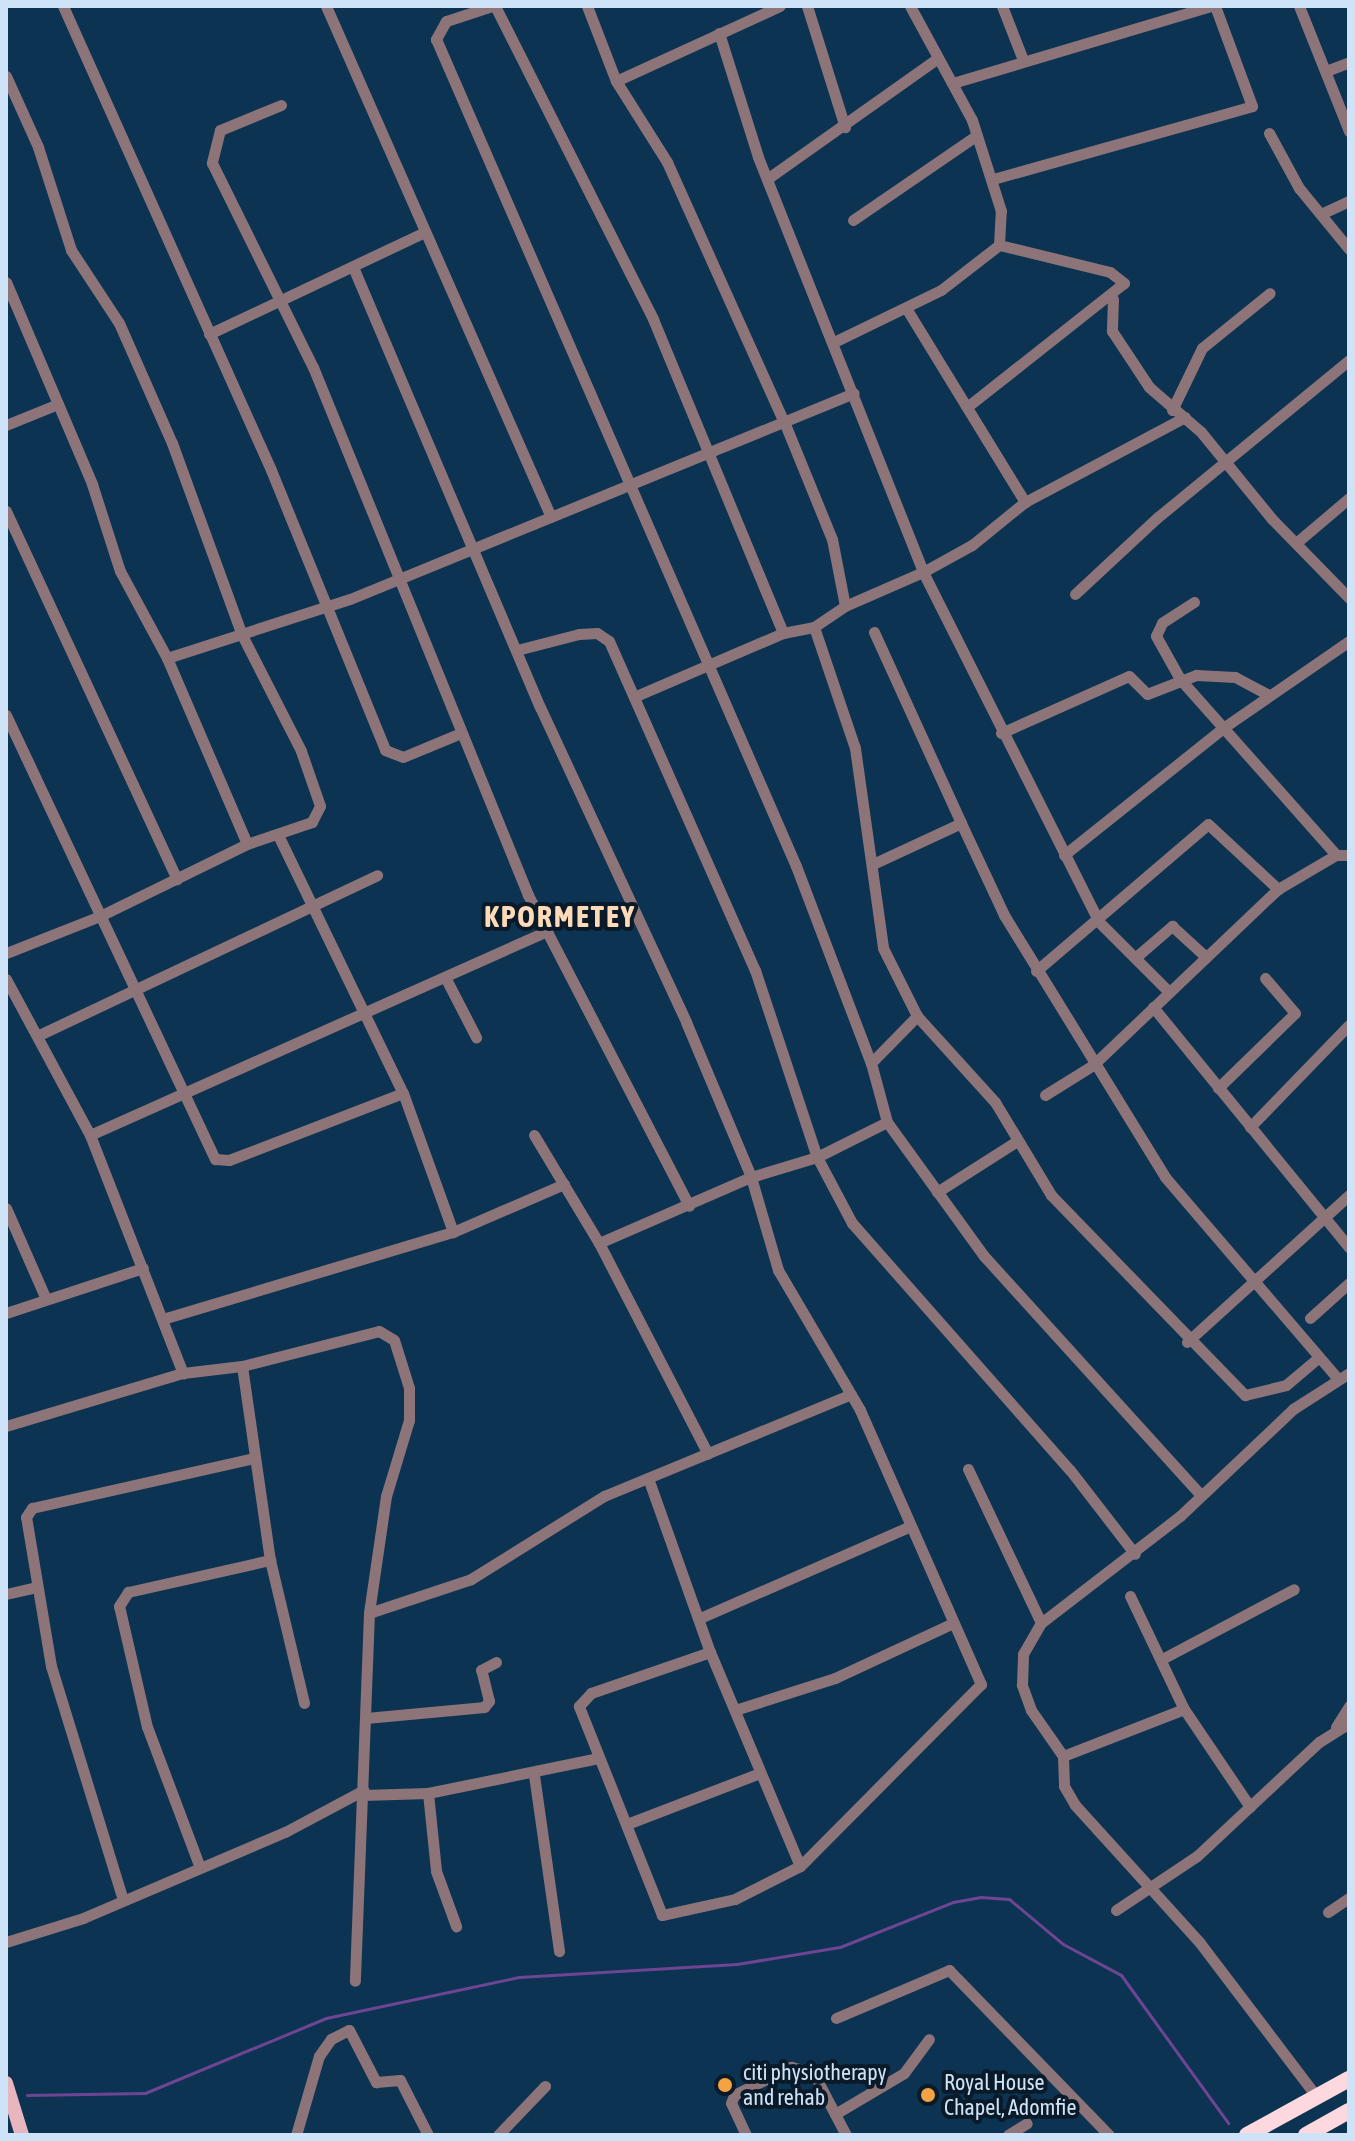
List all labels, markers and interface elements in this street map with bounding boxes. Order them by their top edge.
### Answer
district label: KPORMETEY [484,898,636,934]
place label: citi physiotherapy and rehab [743,2059,886,2110]
place label: Royal House Chapel, Adomfie [944,2069,1076,2120]
marker: citi physiotherapy and rehab [714,2074,736,2096]
marker: Royal House Chapel, Adomfie [919,2086,937,2104]

